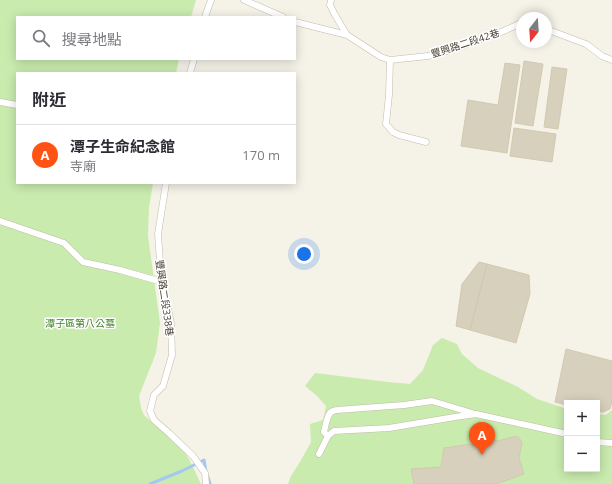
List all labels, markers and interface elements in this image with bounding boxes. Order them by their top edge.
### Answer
north arrow [516,12,552,48]
search box [16,16,296,60]
street label: 豐興路二段42巷 [429,25,501,61]
icon: search [30,27,52,49]
text: 搜尋地點 [62,29,122,49]
text: 附近 [32,88,66,111]
text: 潭子生命紀念館 [70,136,175,156]
text: A [41,146,49,164]
text: 170 m [242,146,280,164]
text: 寺廟 [70,157,96,175]
your location [294,244,314,264]
street label: 豐興路二段338巷 [153,259,177,337]
park label: 潭子區第八公墓 [45,316,115,330]
map controls [564,400,600,472]
button: + [564,400,600,436]
pin: A [469,422,495,455]
button: − [564,436,600,472]

